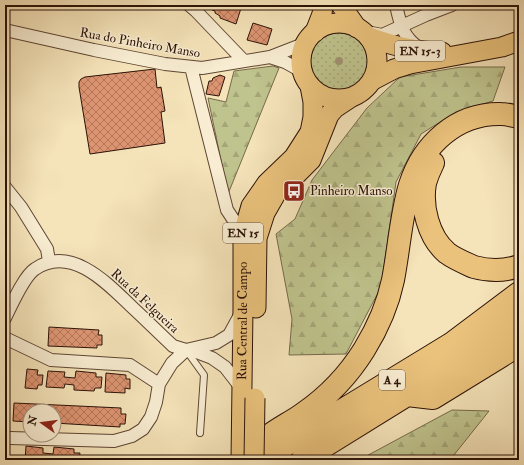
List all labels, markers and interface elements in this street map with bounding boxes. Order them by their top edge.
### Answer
street label: Rua do Pinheiro Manso [79,25,201,61]
road number: EN 15-3 [395,41,445,61]
bus stop icon: Pinheiro Manso [281,178,307,204]
place label: Pinheiro Manso [310,183,392,199]
road number: EN 15 [223,223,263,243]
street label: Rua Central de Campo [234,262,252,380]
street label: Rua da Felgueira [108,265,183,337]
road number: A 4 [379,370,405,390]
north arrow [22,403,62,443]
text: N [25,413,41,428]

